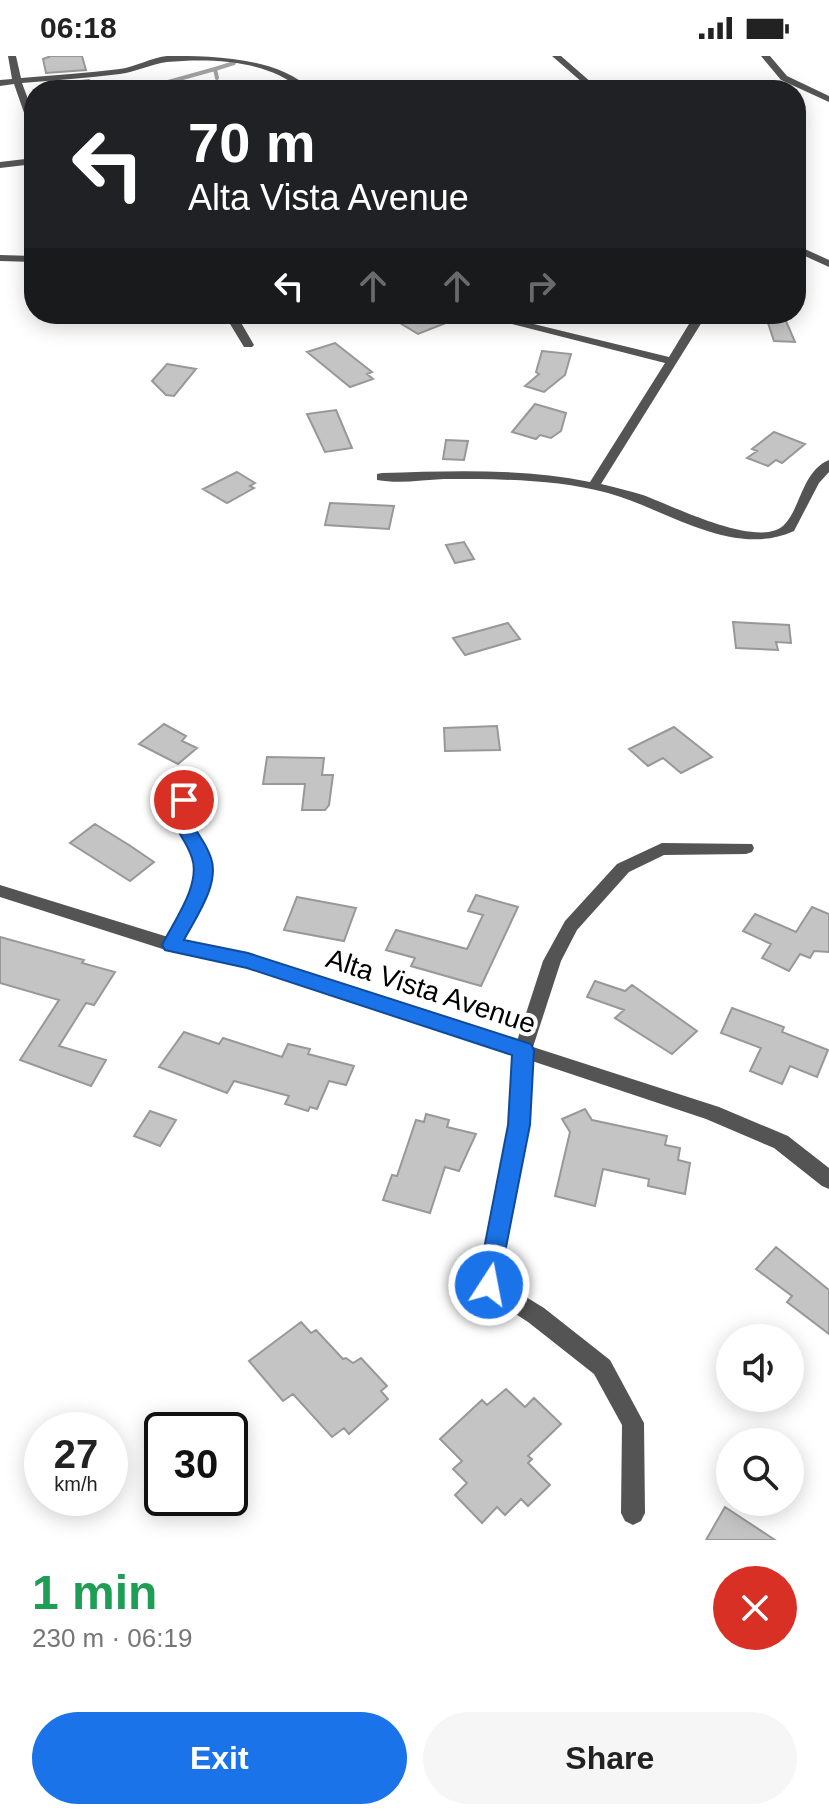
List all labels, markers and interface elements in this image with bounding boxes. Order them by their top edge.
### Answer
text: 06:18 [40,11,117,44]
text: 70 m [188,111,316,174]
icon: left [56,112,160,216]
text: Alta Vista Avenue [188,177,469,218]
icon: left [267,264,311,308]
icon: ahead [351,264,395,308]
icon: ahead [435,264,479,308]
icon: right [519,264,563,308]
pin [150,766,218,834]
icon: arrive [162,778,206,822]
street label: Alta Vista Avenue [322,943,540,1039]
position arrow [447,1243,531,1327]
map controls [716,1324,804,1516]
button: sound [716,1324,804,1412]
speed limit sign: 30 [144,1412,248,1516]
button: search [716,1428,804,1516]
text: 27 [54,1432,98,1476]
text: km/h [54,1473,98,1495]
text: 1 min [32,1566,157,1619]
button: close [713,1566,797,1650]
text: 230 m · 06:19 [32,1623,192,1653]
button: Exit [32,1712,407,1804]
button: Share [423,1712,797,1804]

